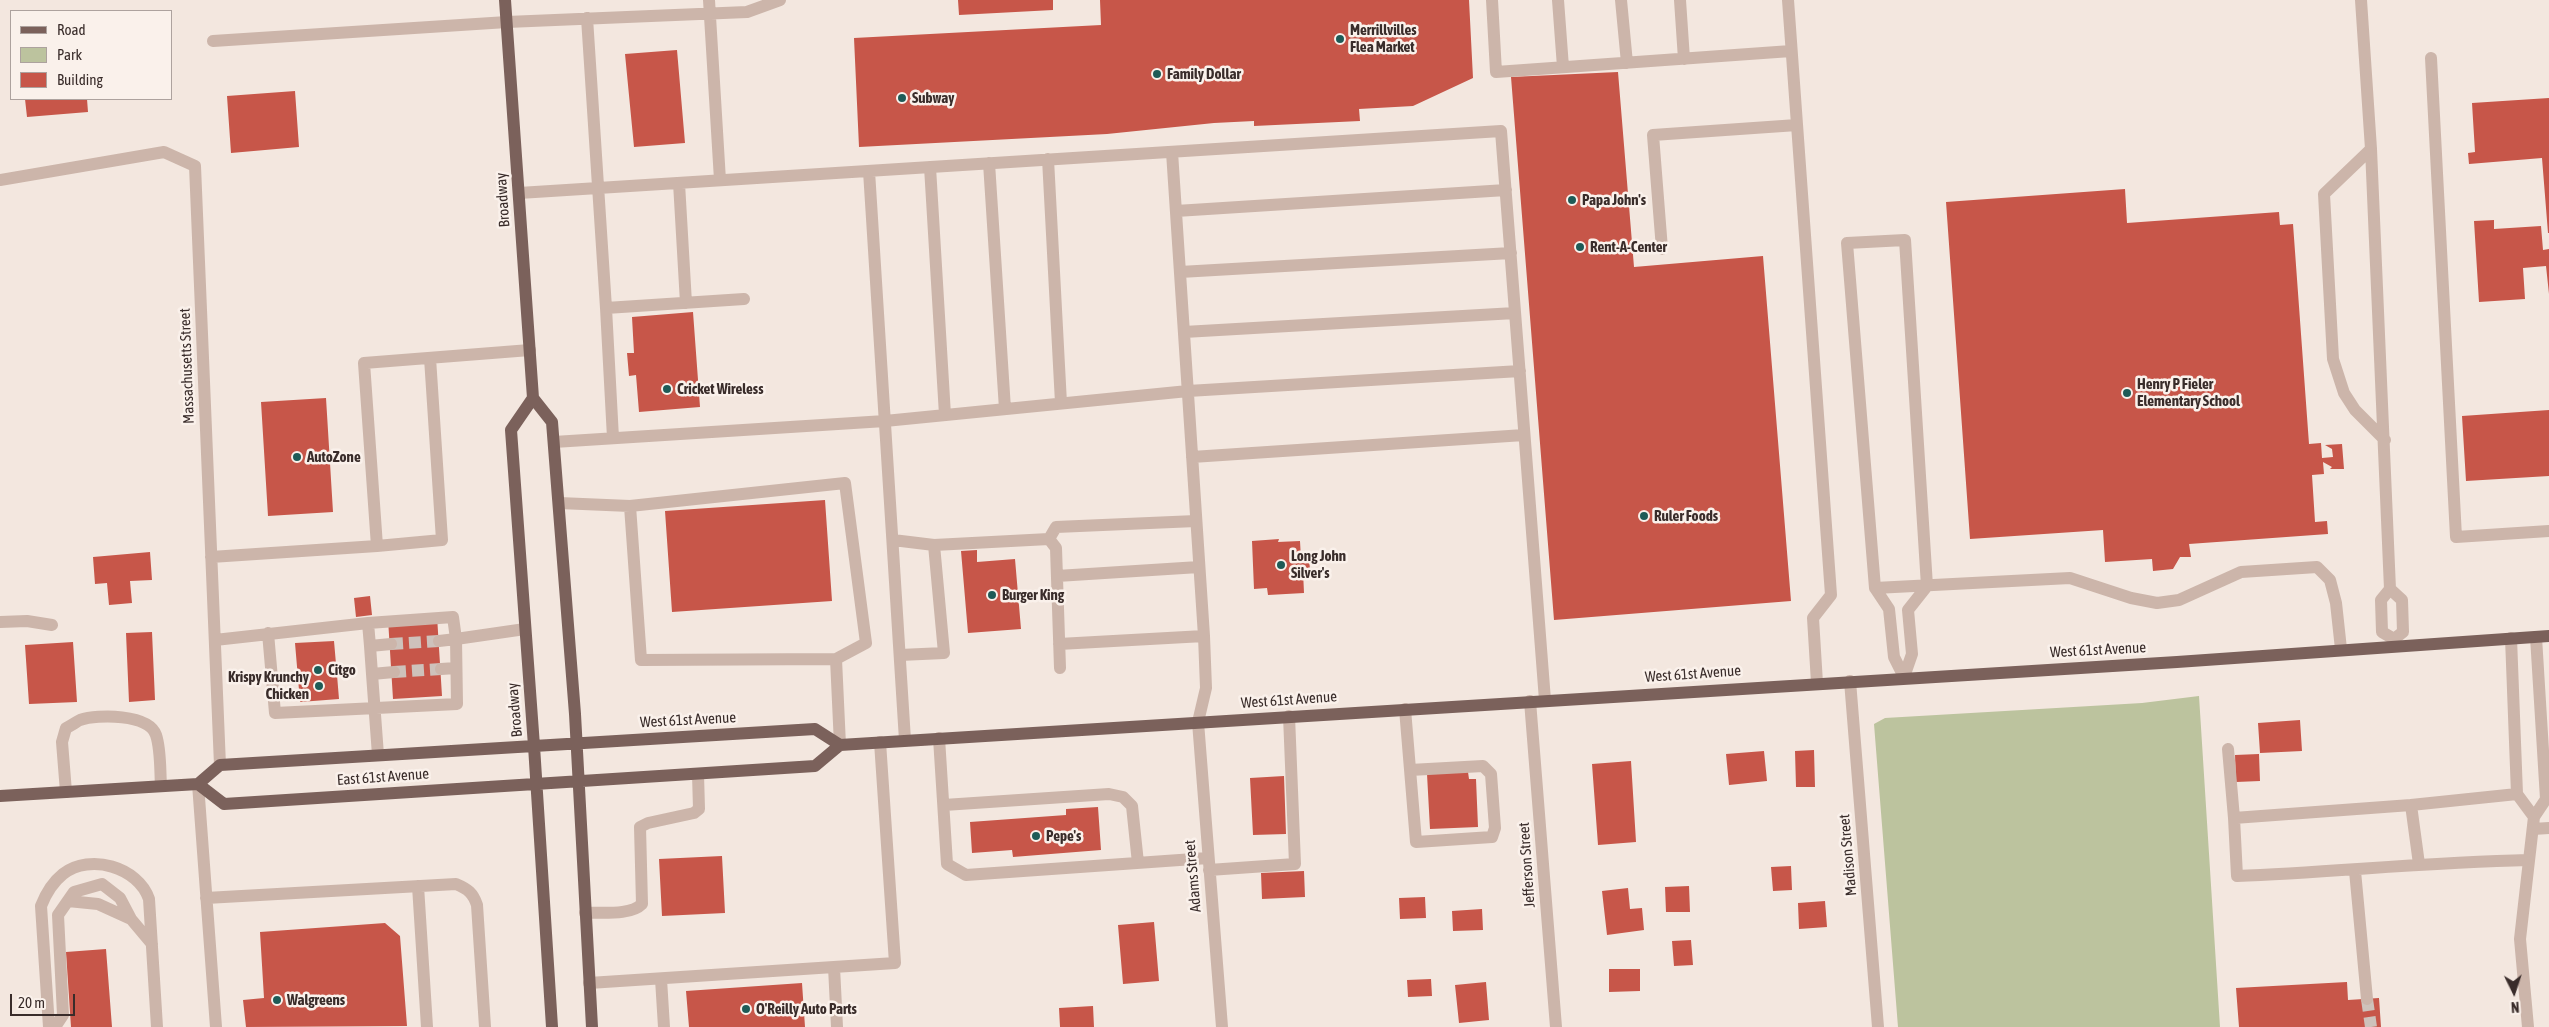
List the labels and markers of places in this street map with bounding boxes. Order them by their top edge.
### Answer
place label: Merrillvilles Flea Market [1350,21,1416,56]
marker: Merrillvilles Flea Market [1334,33,1346,45]
place label: Family Dollar [1167,65,1241,83]
marker: Family Dollar [1151,68,1163,80]
place label: Subway [912,89,954,107]
marker: Subway [896,92,908,104]
place label: Papa John's [1582,191,1646,209]
marker: Papa John's [1566,194,1578,206]
place label: Rent-A-Center [1590,238,1667,256]
marker: Rent-A-Center [1574,241,1586,253]
place label: Henry P Fieler Elementary School [2137,375,2240,410]
place label: Cricket Wireless [677,380,763,398]
marker: Cricket Wireless [661,383,673,395]
marker: Henry P Fieler Elementary School [2121,387,2133,399]
place label: AutoZone [307,448,361,466]
marker: AutoZone [291,451,303,463]
place label: Ruler Foods [1654,507,1718,525]
marker: Ruler Foods [1638,510,1650,522]
place label: Long John Silver's [1291,547,1346,582]
marker: Long John Silver's [1275,559,1287,571]
place label: Burger King [1002,586,1064,604]
marker: Burger King [986,589,998,601]
place label: Citgo [328,661,356,679]
marker: Citgo [312,664,324,676]
place label: Krispy Krunchy Chicken [228,668,309,703]
marker: Krispy Krunchy Chicken [313,680,325,692]
place label: Pepe's [1046,827,1081,845]
marker: Pepe's [1030,830,1042,842]
place label: Walgreens [287,991,345,1009]
marker: Walgreens [271,994,283,1006]
place label: O'Reilly Auto Parts [756,1000,857,1018]
marker: O'Reilly Auto Parts [740,1003,752,1015]

